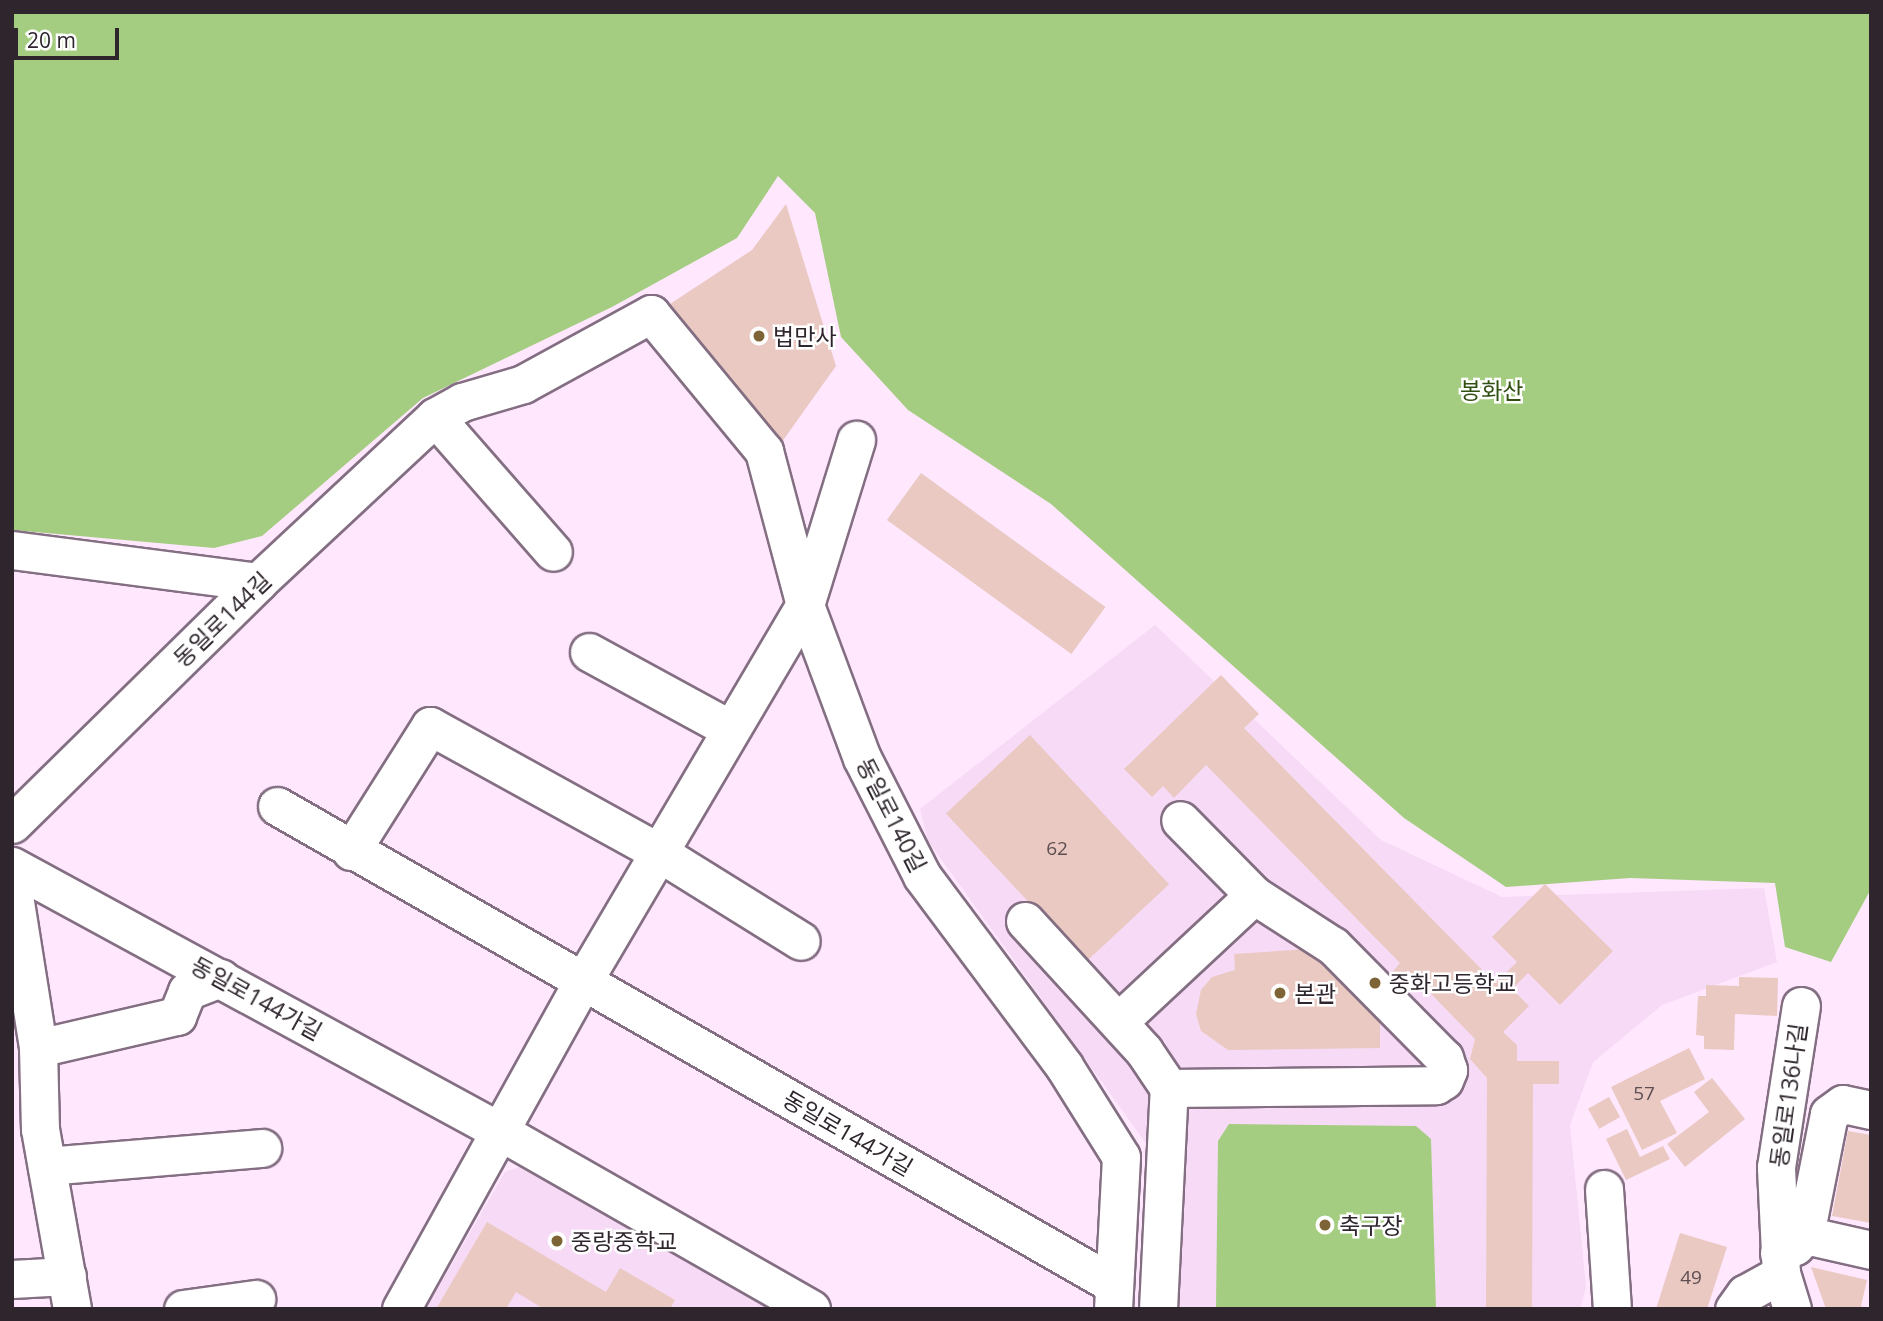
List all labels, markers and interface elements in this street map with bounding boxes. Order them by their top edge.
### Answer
scale bar [18,14,122,58]
text: 20 m [27,26,76,54]
place label: 법만사 [773,322,836,350]
marker: 법만사 [751,328,767,344]
park label: 봉화산 [1460,376,1524,404]
street label: 동일로144길 [168,566,276,672]
street label: 동일로140길 [852,753,932,877]
house number: 62 [1046,838,1068,860]
street label: 동일로144가길 [187,951,327,1045]
place label: 중화고등학교 [1389,969,1516,997]
marker: 중화고등학교 [1367,975,1383,991]
place label: 본관 [1294,979,1336,1007]
marker: 본관 [1272,985,1288,1001]
street label: 동일로136나길 [1764,1021,1812,1169]
house number: 57 [1633,1083,1655,1105]
street label: 동일로144가길 [778,1085,918,1181]
place label: 축구장 [1339,1211,1402,1239]
marker: 축구장 [1317,1217,1333,1233]
place label: 중랑중학교 [571,1227,677,1255]
marker: 중랑중학교 [549,1233,565,1249]
house number: 49 [1680,1267,1702,1289]

